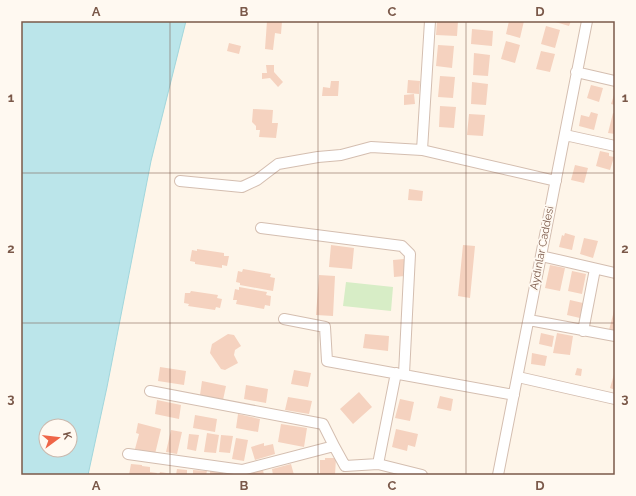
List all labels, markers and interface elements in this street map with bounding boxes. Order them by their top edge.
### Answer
text: A [92,4,101,19]
text: B [240,4,249,19]
text: C [388,4,397,19]
text: D [535,4,545,19]
text: 1 [8,90,15,105]
text: 1 [622,90,629,105]
street label: Aydınlar Caddesi [527,205,557,291]
text: 2 [7,241,15,256]
text: 2 [621,241,629,256]
text: 3 [7,391,15,406]
text: 3 [621,391,629,406]
north arrow [38,418,78,458]
text: K [60,430,75,441]
text: A [92,478,101,493]
text: B [240,478,249,493]
text: C [388,478,397,493]
text: D [535,478,545,493]

